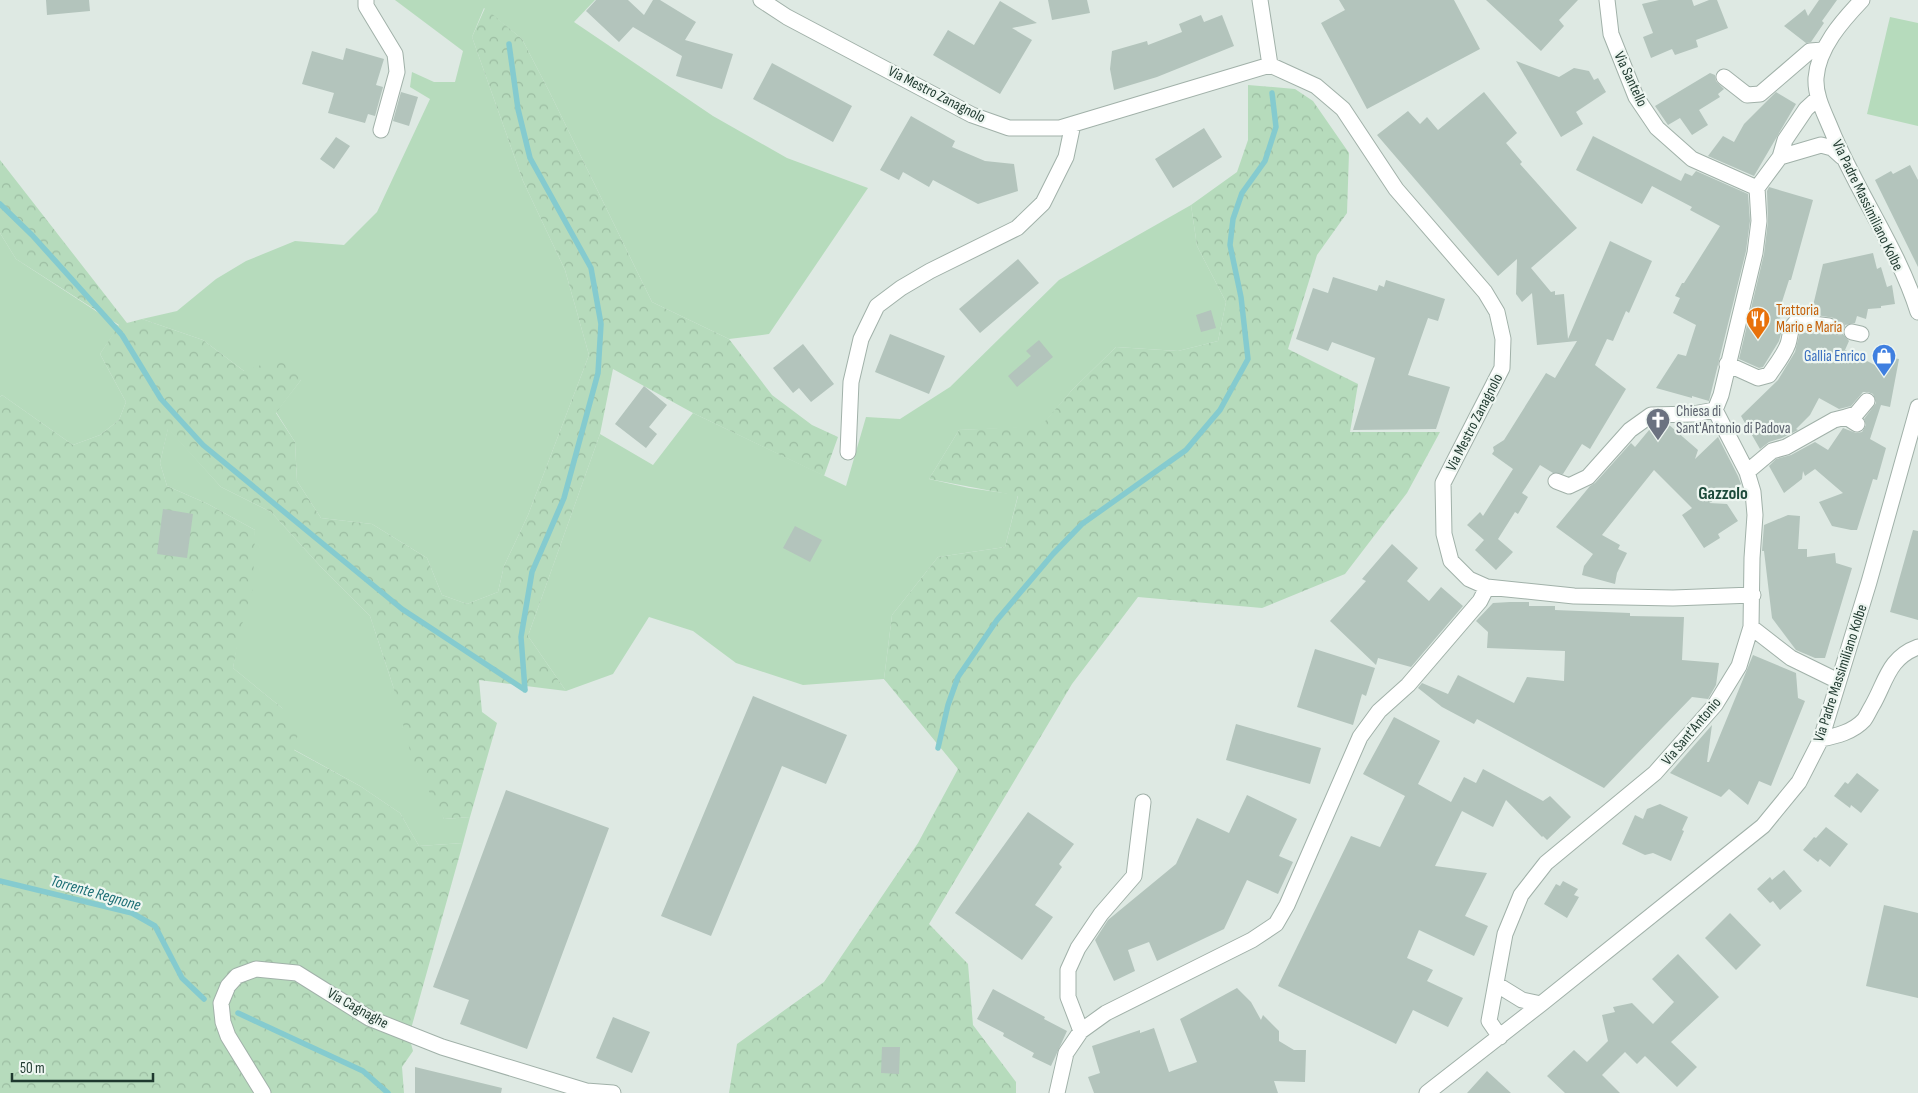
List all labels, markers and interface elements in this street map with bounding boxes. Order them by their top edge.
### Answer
street label: Via Santello [1610,49,1652,110]
street label: Via Mestro Zanagnolo [885,62,989,127]
street label: Via Padre Massimiliano Kolbe [1828,137,1908,274]
place label: Trattoria Mario e Maria [1776,301,1843,337]
restaurant icon: Trattoria Mario e Maria [1745,306,1771,340]
shop icon: Gallia Enrico [1871,343,1897,377]
place label: Gallia Enrico [1804,347,1866,366]
street label: Via Mestro Zanagnolo [1442,370,1507,474]
place label: Chiesa di Sant'Antonio di Padova [1676,402,1791,438]
church icon: Chiesa di Sant'Antonio di Padova [1645,407,1671,441]
district label: Gazzolo [1698,483,1748,504]
street label: Via Padre Massimiliano Kolbe [1809,602,1872,744]
street label: Via Sant'Antonio [1658,694,1725,769]
water label: Torrente Regnone [48,872,143,915]
street label: Via Cagnaghe [324,984,392,1033]
scale bar [12,1050,154,1082]
text: 50 m [20,1059,45,1078]

